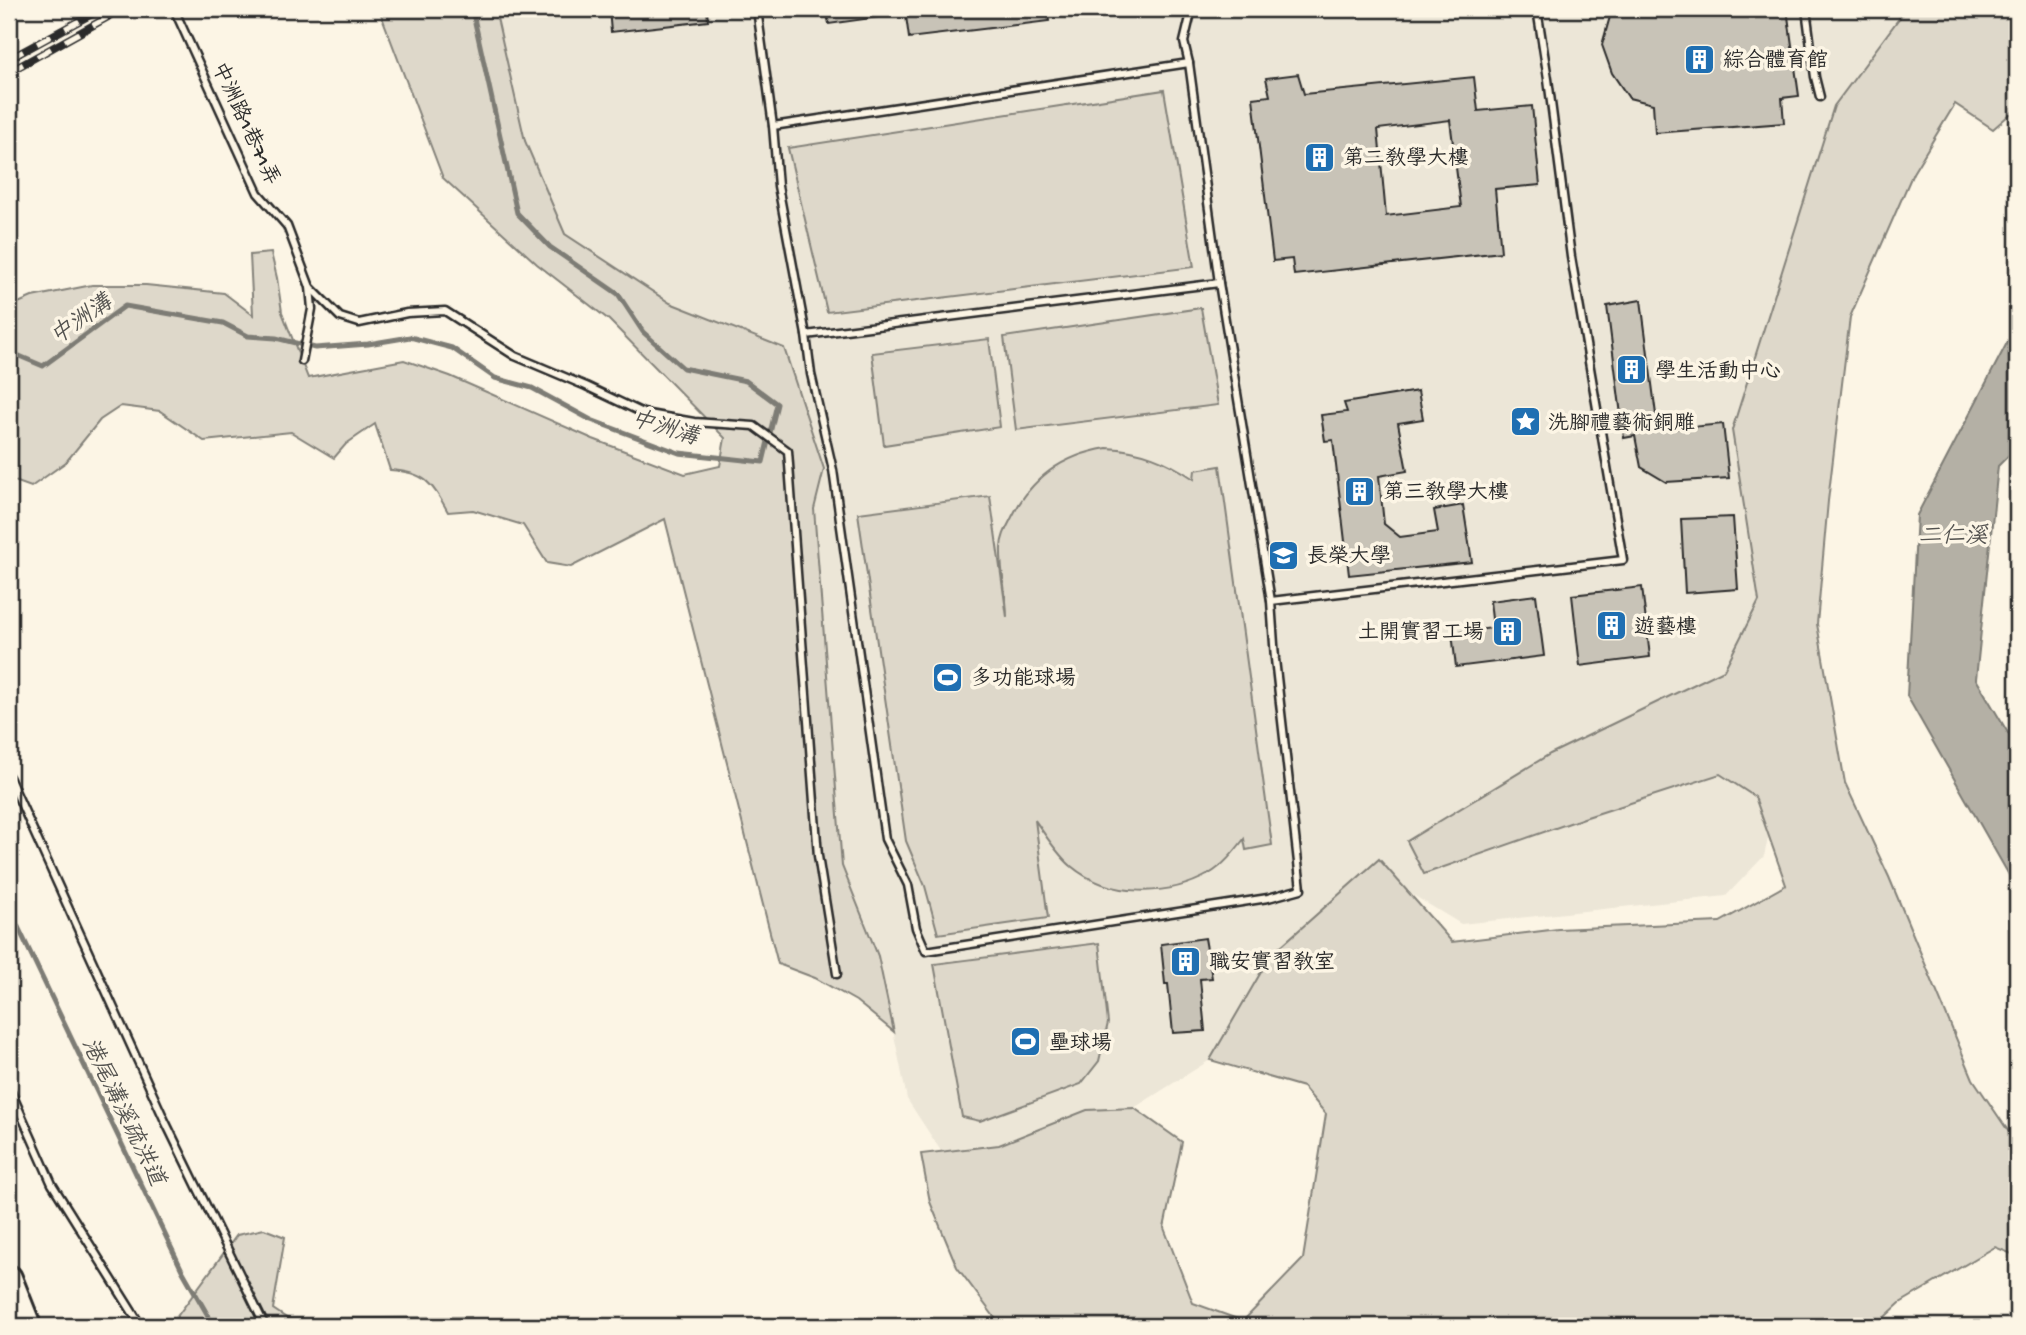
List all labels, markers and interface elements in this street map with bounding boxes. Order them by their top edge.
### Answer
building icon: 綜合體育館 [1683,42,1717,76]
place label: 綜合體育館 [1723,48,1828,75]
street label: 中洲路1巷71弄 [204,58,285,190]
building icon: 第二教學大樓 [1303,140,1337,174]
place label: 第二教學大樓 [1343,146,1469,173]
water label: 中洲溝 [45,287,120,352]
building icon: 學生活動中心 [1615,353,1649,387]
place label: 學生活動中心 [1655,359,1781,386]
water label: 中洲溝 [627,404,703,453]
place icon: 洗腳禮藝術銅雕 [1508,405,1542,439]
place label: 洗腳禮藝術銅雕 [1548,411,1695,438]
building icon: 第三教學大樓 [1343,474,1377,508]
place label: 第三教學大樓 [1383,480,1509,507]
water label: 二仁溪 [1919,523,1990,551]
school or university icon: 長榮大學 [1267,538,1301,572]
place label: 長榮大學 [1307,544,1391,571]
building icon: 遊藝樓 [1594,609,1628,643]
building icon: 土開實習工場 [1490,614,1524,648]
place label: 遊藝樓 [1634,615,1697,642]
place label: 土開實習工場 [1358,620,1484,647]
sports icon: 多功能球場 [931,660,965,694]
place label: 多功能球場 [971,666,1076,693]
building icon: 職安實習教室 [1169,944,1203,978]
place label: 職安實習教室 [1209,950,1335,977]
sports icon: 壘球場 [1009,1025,1043,1059]
place label: 壘球場 [1049,1031,1112,1058]
water label: 港尾溝溪疏洪道 [74,1034,171,1193]

